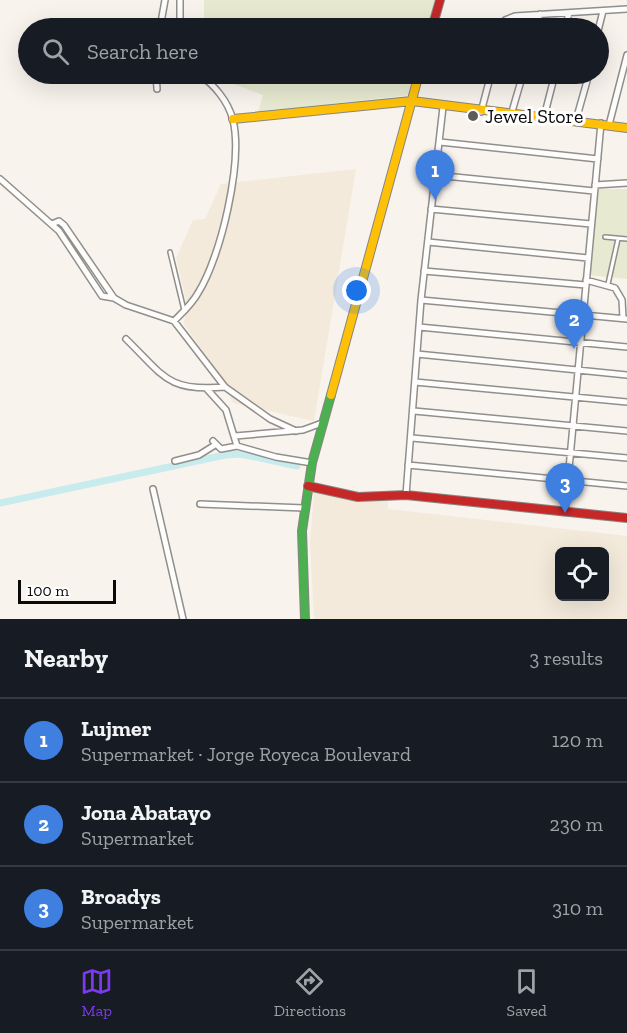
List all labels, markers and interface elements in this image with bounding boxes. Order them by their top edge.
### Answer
search box [18,18,609,84]
icon: search [39,35,72,68]
text: Search here [87,38,198,65]
place label: Jewel Store [485,104,583,128]
marker: Jewel Store [466,109,480,123]
pin: 1 [416,150,454,200]
your location [342,276,371,305]
pin: 2 [554,300,594,349]
pin: 3 [546,464,584,513]
map controls [555,547,609,601]
button: locate [555,547,609,601]
scale bar [18,577,116,604]
text: 100 m [27,581,69,600]
text: Nearby [24,642,108,674]
text: 3 results [529,646,603,670]
text: Lujmer [81,715,151,742]
text: 1 [39,728,48,752]
text: 120 m [552,728,603,752]
text: Supermarket · Jorge Royeca Boulevard [81,742,411,766]
text: Jona Abatayo [81,799,211,826]
text: 2 [38,812,49,836]
text: 230 m [550,812,603,836]
text: Supermarket [81,826,194,850]
text: Broadys [81,883,161,910]
text: 3 [38,896,49,920]
text: 310 m [552,896,603,920]
text: Supermarket [81,910,194,934]
tab: Map [80,965,113,1020]
tab: Directions [274,965,346,1020]
tab: Saved [507,965,547,1020]

